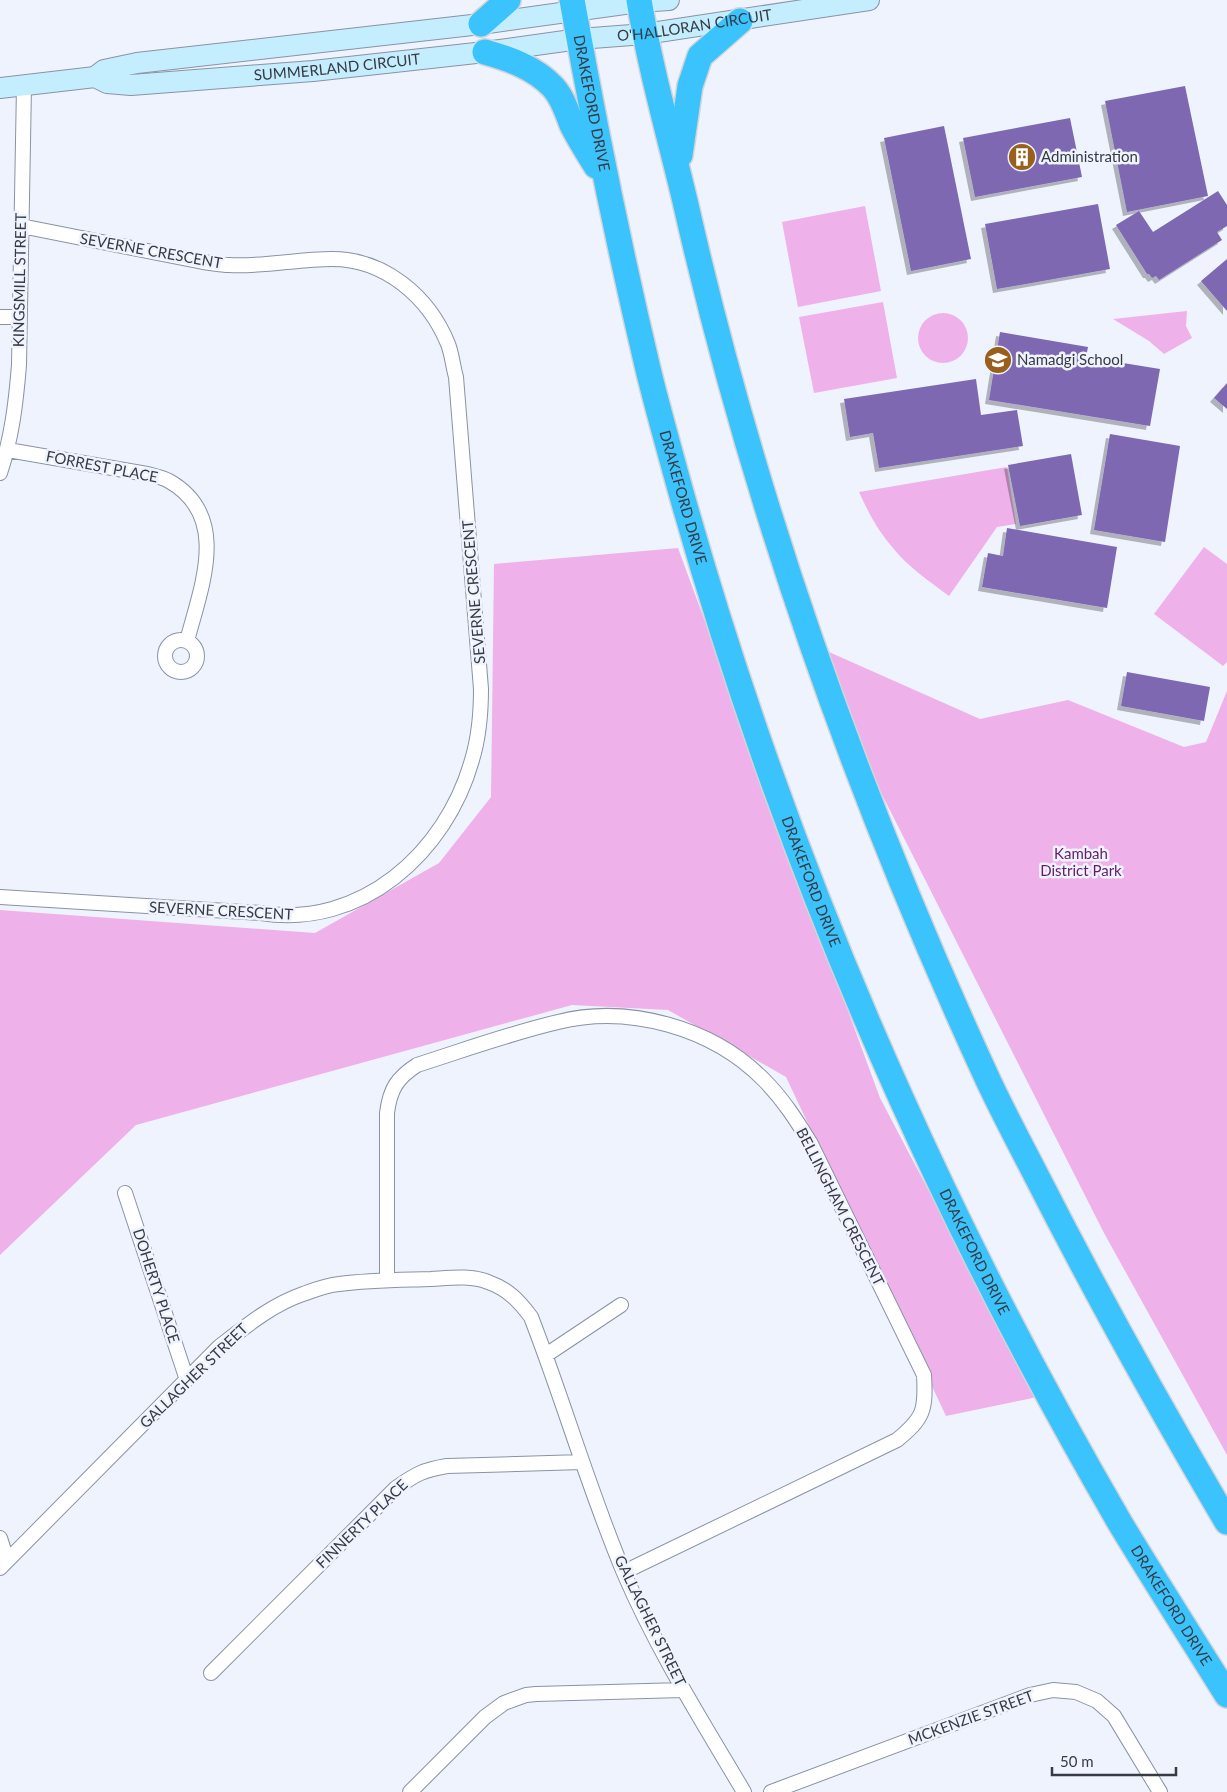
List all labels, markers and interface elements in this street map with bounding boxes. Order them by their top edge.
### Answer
street label: O'HALLORAN CIRCUIT [616,5,773,44]
street label: DRAKEFORD DRIVE [570,33,614,173]
street label: SUMMERLAND CIRCUIT [253,49,421,84]
building icon: Administration [1007,142,1037,172]
place label: Administration [1041,147,1138,165]
street label: KINGSMILL STREET [9,213,29,347]
street label: SEVERNE CRESCENT [79,229,224,271]
school or university icon: Namadgi School [983,345,1013,375]
place label: Namadgi School [1017,350,1123,368]
street label: DRAKEFORD DRIVE [656,428,711,566]
street label: FORREST PLACE [45,446,160,486]
street label: SEVERNE CRESCENT [458,519,488,665]
street label: DRAKEFORD DRIVE [779,813,845,949]
park label: Kambah District Park [1040,844,1122,879]
street label: SEVERNE CRESCENT [149,897,294,923]
street label: BELLINGHAM CRESCENT [793,1125,889,1289]
street label: DRAKEFORD DRIVE [936,1186,1014,1318]
street label: DOHERTY PLACE [130,1226,184,1345]
street label: GALLAGHER STREET [136,1319,251,1431]
street label: FINNERTY PLACE [312,1475,411,1571]
street label: DRAKEFORD DRIVE [1128,1542,1216,1668]
street label: GALLAGHER STREET [611,1552,690,1689]
street label: MCKENZIE STREET [905,1686,1036,1748]
scale bar [1052,1744,1176,1776]
text: 50 m [1060,1752,1094,1770]

